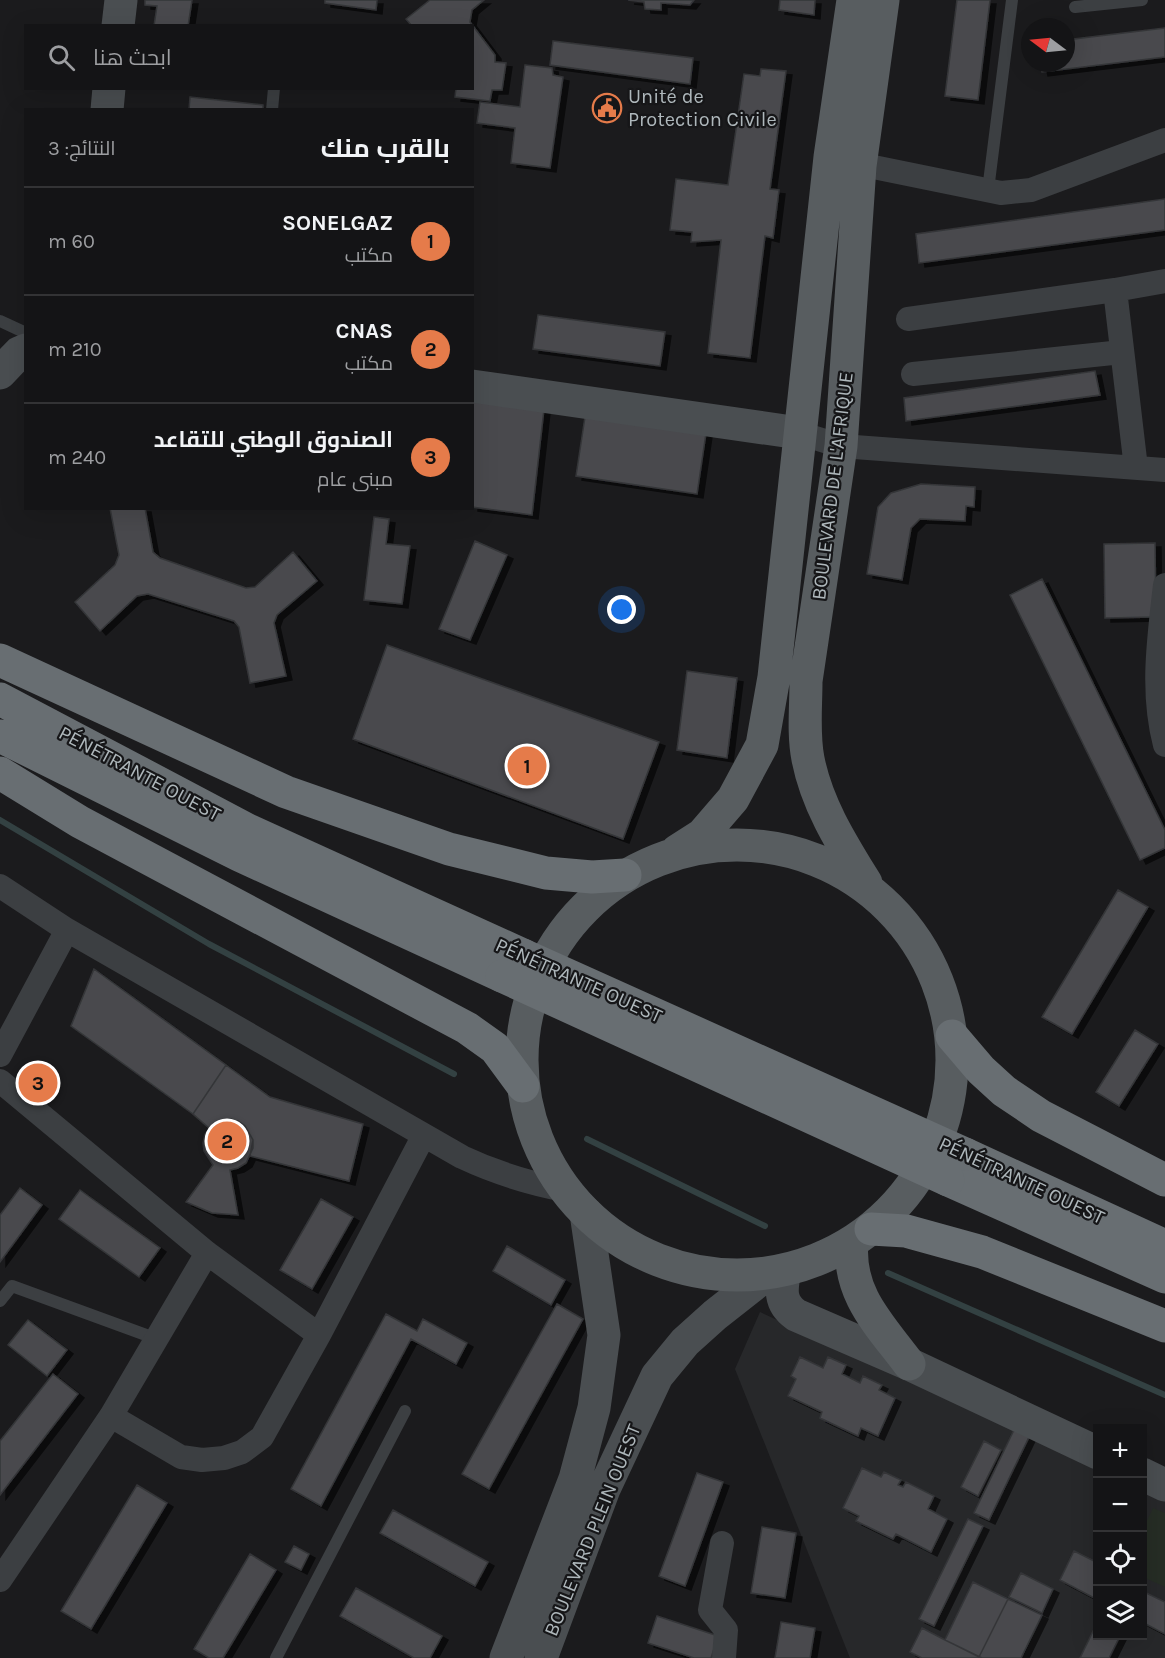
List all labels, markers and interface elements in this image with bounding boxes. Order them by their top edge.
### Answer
north arrow [1021,18,1075,72]
search box [24,24,474,90]
icon: search [45,41,78,74]
text: ابحث هنا [93,45,172,71]
place label: Unité de Protection Civile [628,85,777,131]
public building icon: Unité de Protection Civile [591,92,623,124]
text: بالقرب منك [321,133,450,164]
text: النتائج: 3 [48,137,116,160]
text: SONELGAZ [282,210,393,236]
text: 60 m [48,230,95,253]
text: 1 [427,230,434,253]
text: مكتب [345,244,393,267]
text: CNAS [336,318,393,344]
text: 210 m [48,338,102,361]
text: 2 [424,338,437,361]
text: مكتب [345,352,393,375]
street label: BOULEVARD DE L'AFRIQUE [807,371,858,601]
text: الصندوق الوطني للتقاعد [154,427,393,453]
text: 240 m [48,446,106,469]
text: 3 [424,446,437,469]
text: مبنى عام [317,468,393,491]
your location [607,595,636,624]
street label: PÉNÉTRANTE OUEST [55,720,225,826]
pin: 1 [508,744,546,789]
street label: PÉNÉTRANTE OUEST [492,932,666,1028]
pin: 3 [18,1060,57,1106]
pin: 2 [208,1118,246,1164]
street label: PÉNÉTRANTE OUEST [935,1131,1109,1229]
street label: BOULEVARD PLEIN OUEST [539,1421,646,1639]
map controls [1093,1424,1147,1640]
button: + [1093,1424,1147,1478]
button: − [1093,1478,1147,1532]
button: locate [1093,1532,1147,1586]
button: layers [1093,1586,1147,1640]

